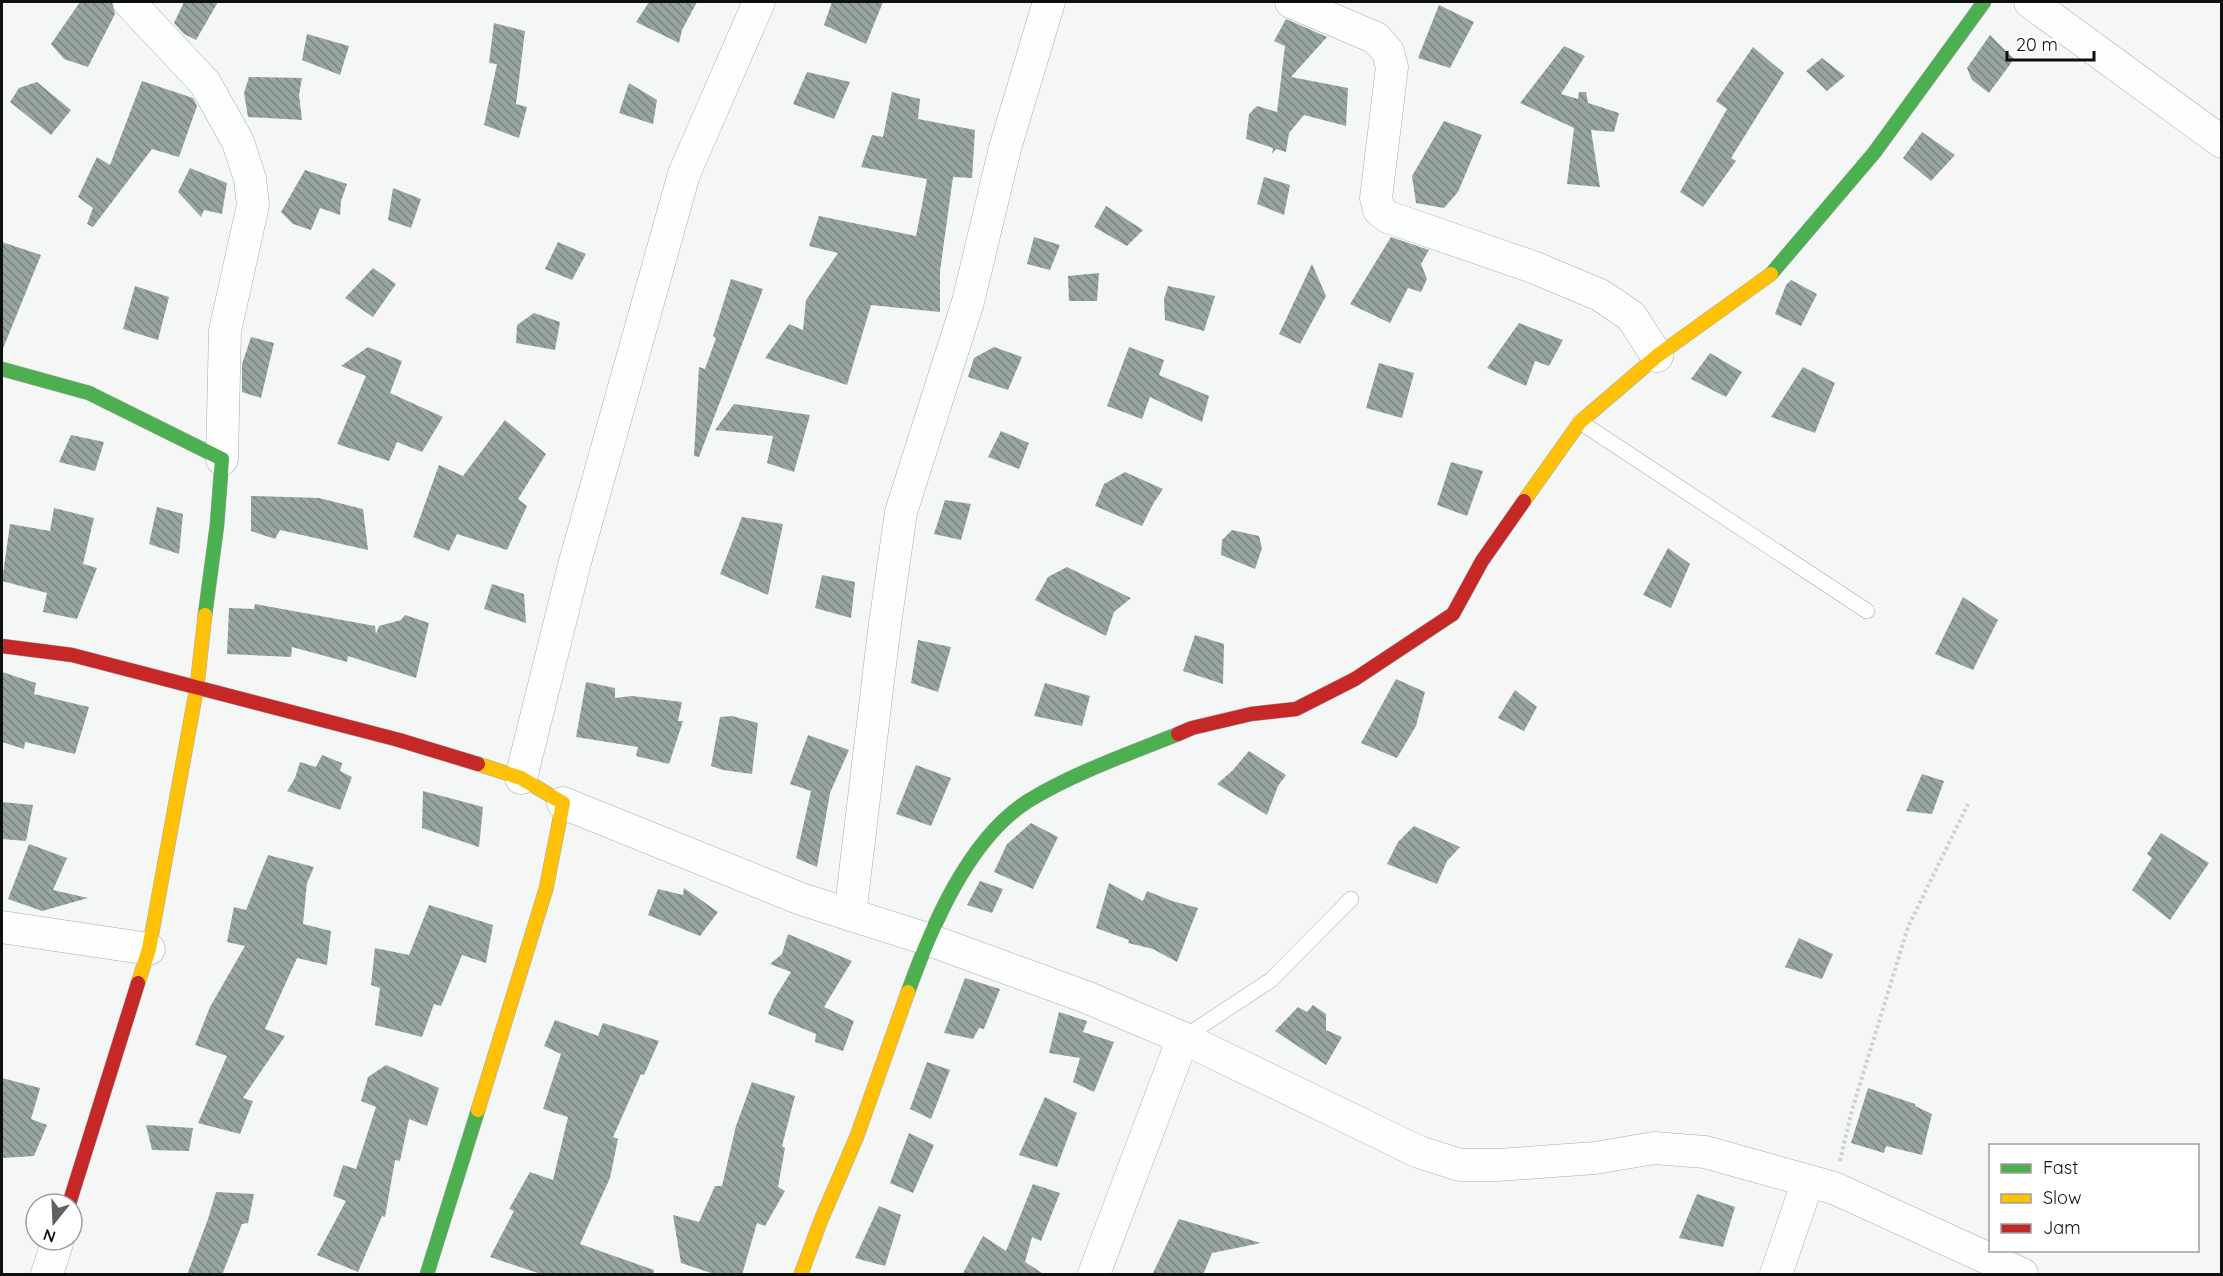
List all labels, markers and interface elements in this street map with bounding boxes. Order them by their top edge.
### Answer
scale bar [2007,24,2094,62]
text: 20 m [2016,33,2058,56]
legend [1989,1144,2199,1252]
text: Fast [2043,1156,2078,1179]
text: Slow [2043,1186,2081,1209]
north arrow [24,1192,84,1252]
text: Jam [2043,1216,2081,1239]
text: N [41,1225,58,1248]

